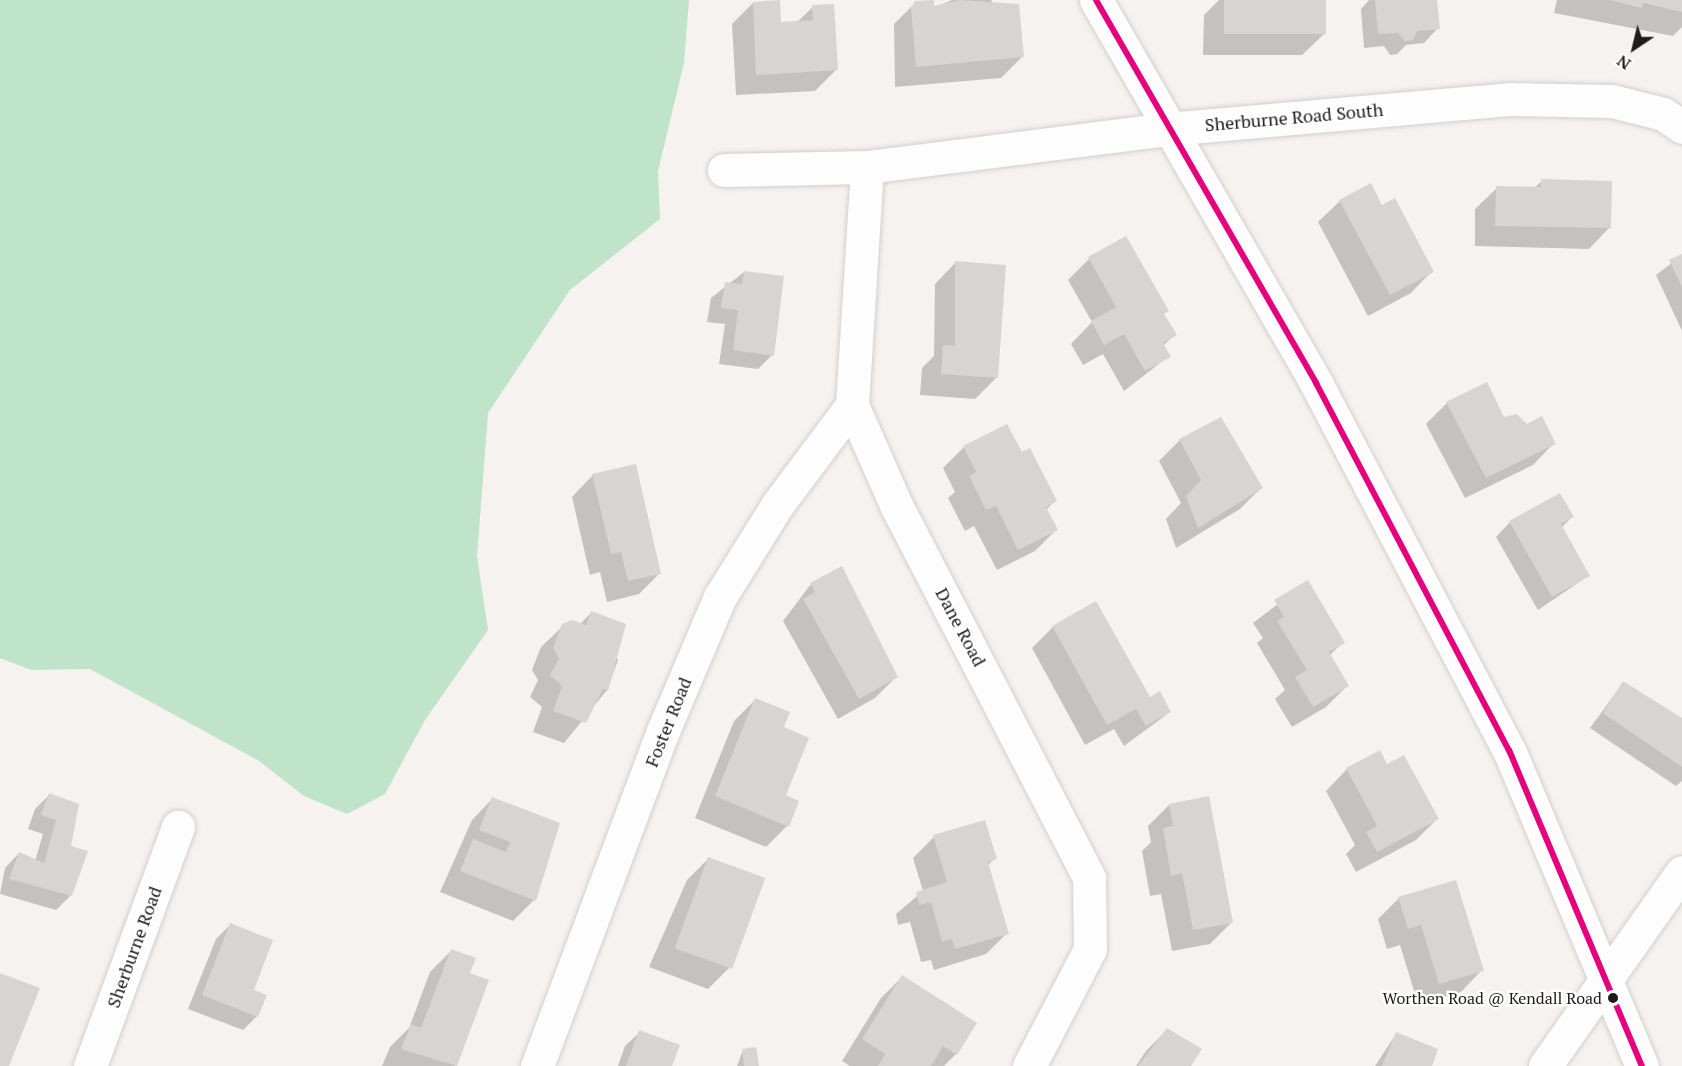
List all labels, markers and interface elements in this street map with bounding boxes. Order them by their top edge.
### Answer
north arrow [1604,18,1664,78]
text: N [1612,50,1635,75]
street label: Sherburne Road South [1204,98,1384,136]
street label: Dane Road [931,584,991,670]
street label: Foster Road [640,674,696,770]
street label: Sherburne Road [102,883,166,1011]
place label: Worthen Road @ Kendall Road [1383,988,1602,1008]
marker: Worthen Road @ Kendall Road [1607,992,1619,1004]

